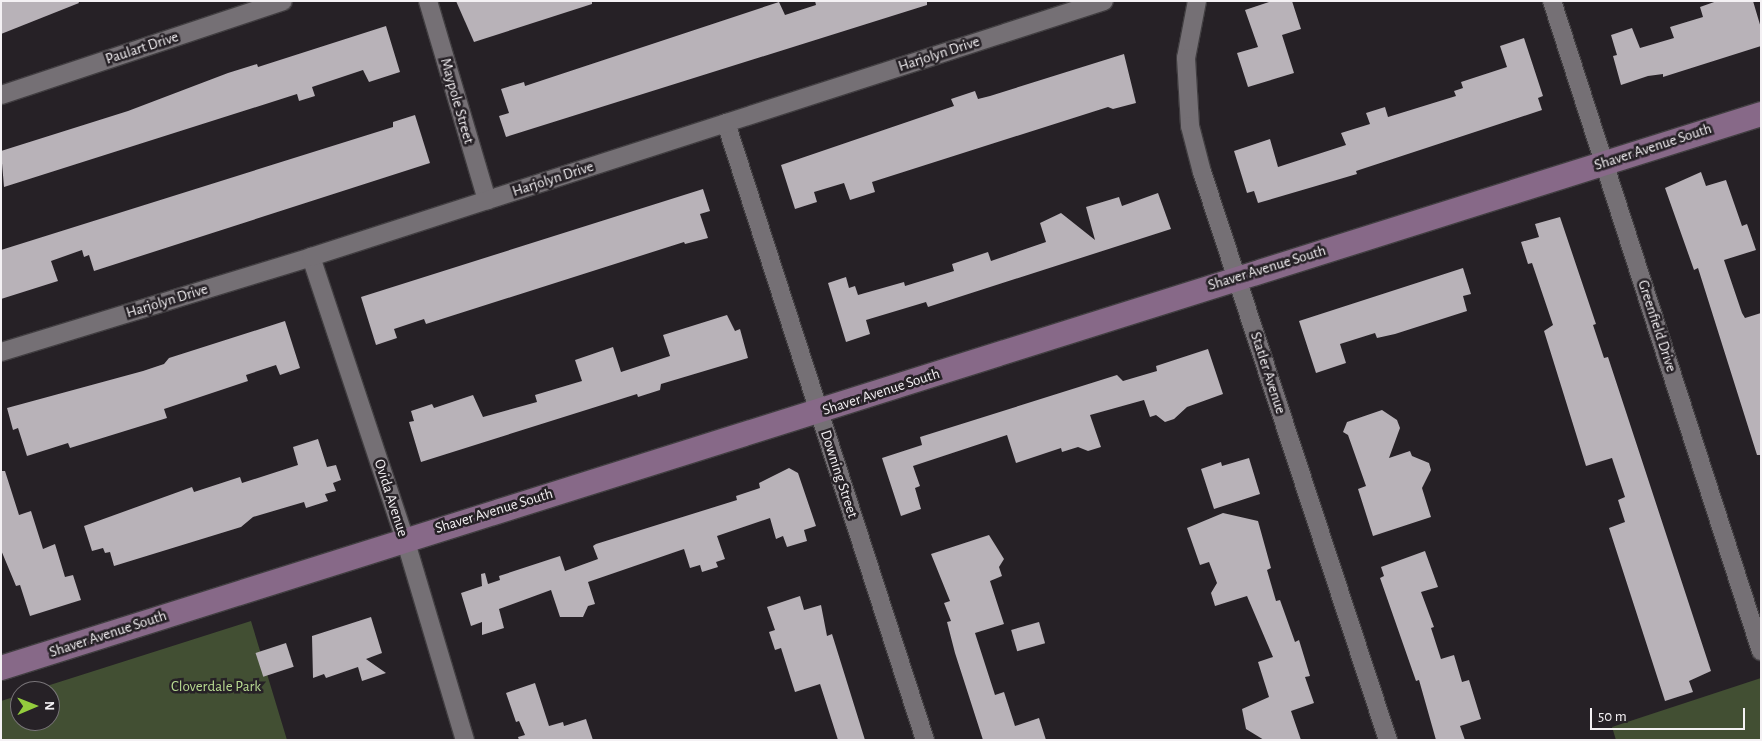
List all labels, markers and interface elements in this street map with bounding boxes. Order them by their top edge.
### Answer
street label: Paulart Drive [103,28,181,68]
street label: Harjolyn Drive [896,32,982,76]
street label: Maypole Street [436,56,478,146]
street label: Shaver Avenue South [1592,120,1714,174]
street label: Harjolyn Drive [510,157,596,201]
street label: Shaver Avenue South [1206,241,1328,295]
street label: Greenfield Drive [1634,278,1680,374]
street label: Harjolyn Drive [124,280,210,322]
street label: Statler Avenue [1246,330,1290,416]
street label: Shaver Avenue South [820,365,942,419]
street label: Downing Street [816,428,862,520]
street label: Ovida Avenue [370,457,412,539]
street label: Shaver Avenue South [433,484,555,538]
street label: Shaver Avenue South [47,607,169,661]
park label: Cloverdale Park [171,678,261,696]
north arrow [10,681,60,731]
scale bar [1592,698,1747,730]
text: N [42,701,56,711]
text: 50 m [1598,709,1627,724]

